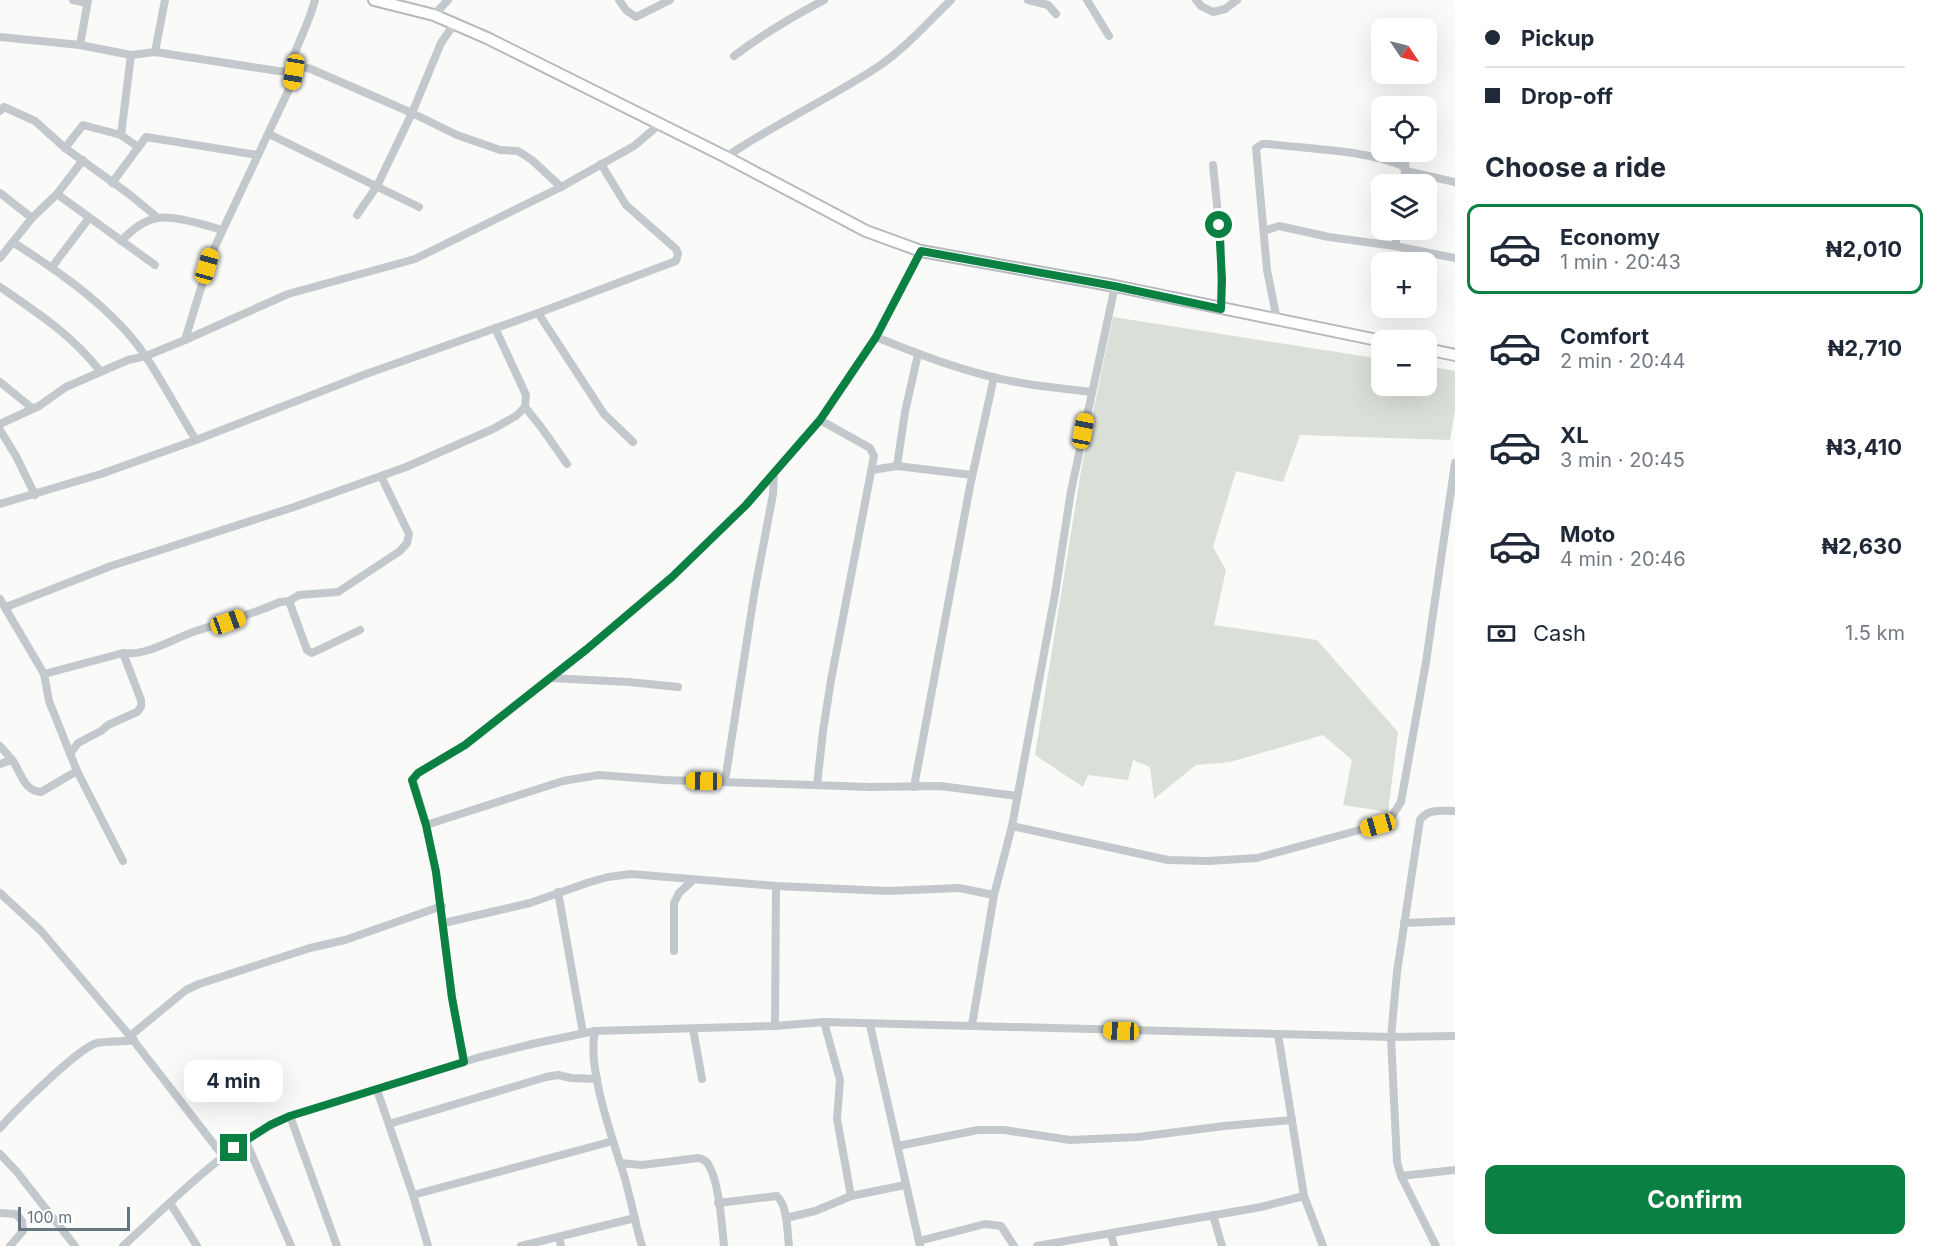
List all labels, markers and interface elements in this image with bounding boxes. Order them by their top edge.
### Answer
north arrow [1371,18,1437,84]
map controls [1371,18,1437,396]
text: Pickup [1521,25,1595,51]
car [282,53,306,91]
text: Drop-off [1521,83,1613,109]
button: locate [1371,96,1437,162]
text: Choose a ride [1485,151,1666,184]
button: layers [1371,174,1437,240]
route start [1205,211,1232,238]
icon: car [1488,222,1542,276]
text: Economy [1560,224,1660,250]
text: ₦2,010 [1826,236,1902,262]
car [193,246,221,286]
text: 1 min · 20:43 [1560,250,1681,274]
button: + [1371,252,1437,318]
icon: car [1488,321,1542,375]
text: Comfort [1560,323,1649,349]
button: − [1371,330,1437,396]
text: ₦2,710 [1828,335,1902,361]
text: 2 min · 20:44 [1560,349,1685,373]
car [1071,412,1095,450]
icon: car [1488,420,1542,474]
text: XL [1560,422,1589,448]
text: ₦3,410 [1826,434,1902,460]
text: 3 min · 20:45 [1560,448,1685,472]
icon: car [1488,519,1542,573]
text: Moto [1560,521,1615,547]
text: ₦2,630 [1821,533,1902,559]
text: 4 min · 20:46 [1560,547,1686,571]
car [208,607,248,637]
icon: cash [1485,617,1518,650]
text: Cash [1533,620,1586,646]
text: 1.5 km [1845,621,1905,645]
car [686,772,722,790]
car [1358,811,1398,839]
car [1103,1021,1139,1041]
callout: 4 min [184,1061,284,1103]
text: 4 min [206,1069,261,1093]
route end [220,1134,247,1161]
button: Confirm [1485,1165,1905,1234]
scale bar [18,1204,130,1232]
text: 100 m [27,1207,72,1227]

